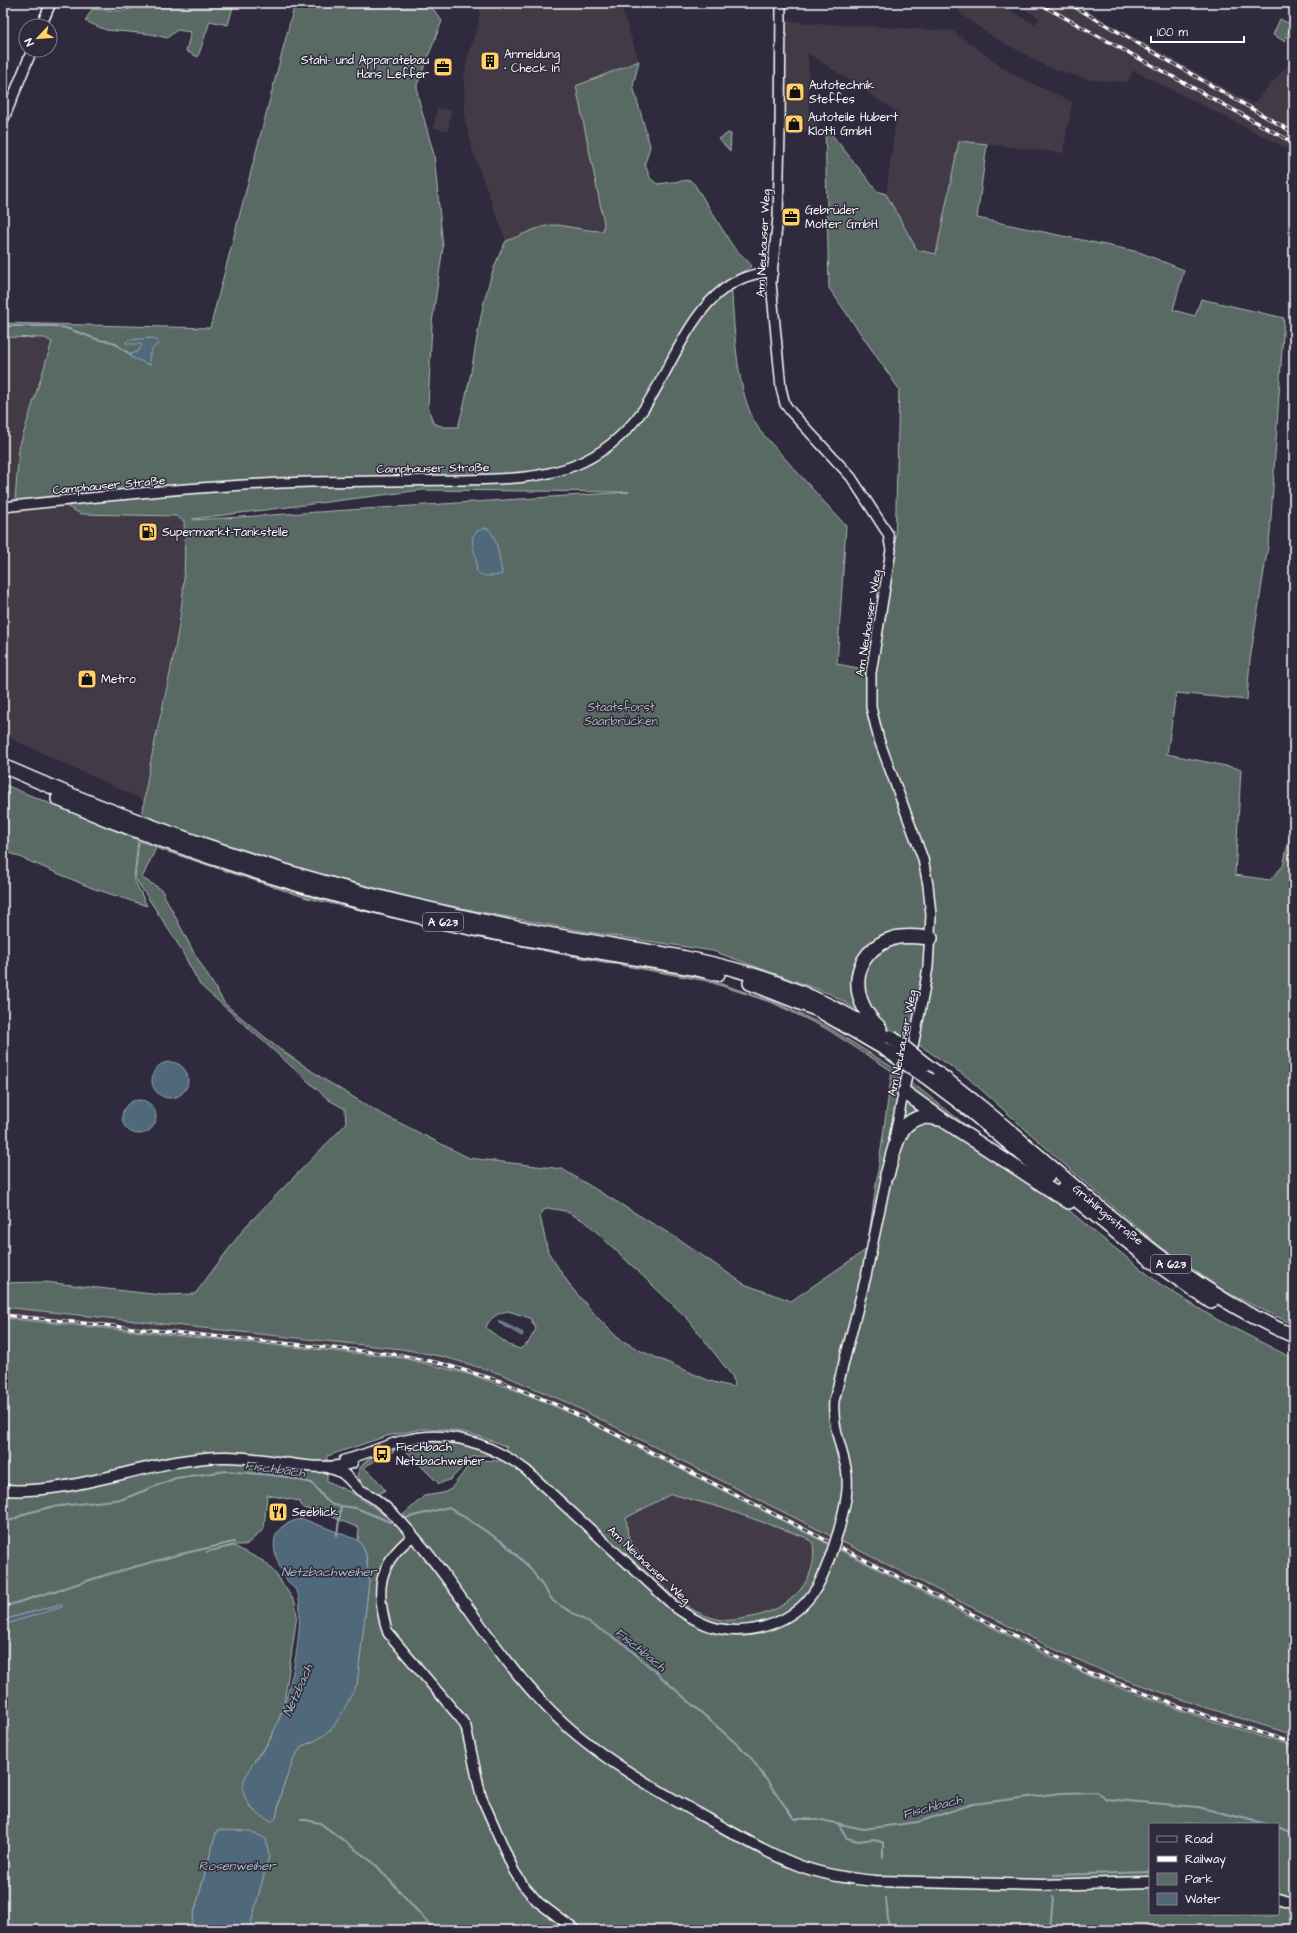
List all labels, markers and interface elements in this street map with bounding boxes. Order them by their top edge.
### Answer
north arrow [18,18,58,58]
scale bar [1151,18,1244,44]
text: 100 m [1157,24,1188,41]
text: N [21,36,38,49]
place label: Anmeldung • Check In [504,46,560,77]
building icon: Anmeldung • Check In [479,50,501,72]
place label: Stahl- und Apparatebau Hans Leffer [301,52,429,83]
office icon: Stahl- und Apparatebau Hans Leffer [432,56,454,78]
place label: Autotechnik Steffes [809,77,875,108]
shop icon: Autotechnik Steffes [784,81,806,103]
place label: Autoteile Hubert Klotti GmbH [808,109,898,140]
shop icon: Autoteile Hubert Klotti GmbH [783,113,805,135]
street label: Am Neuhauser Weg [752,189,776,297]
place label: Gebrüder Molter GmbH [805,202,878,233]
office icon: Gebrüder Molter GmbH [780,206,802,228]
street label: Camphauser Straße [376,459,490,478]
street label: Camphauser Straße [52,472,167,499]
fuel station icon: Supermarkt-Tankstelle [137,521,159,543]
place label: Supermarkt-Tankstelle [162,524,289,541]
street label: Am Neuhauser Weg [852,568,886,678]
shop icon: Metro [76,668,98,690]
place label: Metro [101,671,136,688]
park label: Staatsforst Saarbrücken [584,699,658,730]
road number: A 623 [423,913,463,931]
street label: Am Neuhauser Weg [884,988,922,1098]
street label: Grühlingsstraße [1068,1181,1147,1250]
road number: A 623 [1151,1255,1191,1273]
place label: Fischbach Netzbachweiher [396,1439,485,1470]
bus stop icon: Fischbach Netzbachweiher [371,1443,393,1465]
water label: Fischbach [244,1456,307,1482]
restaurant icon: Seeblick [267,1501,289,1523]
place label: Seeblick [292,1504,339,1521]
street label: Am Neuhauser Weg [603,1522,694,1609]
water label: Netzbachweiher [281,1563,379,1581]
water label: Fischbach [611,1624,670,1676]
water label: Netzbach [278,1661,318,1719]
water label: Fischbach [901,1790,964,1824]
legend [1149,1823,1279,1915]
text: Road [1185,1831,1213,1848]
text: Railway [1185,1851,1226,1869]
water label: Rosenweiher [199,1857,277,1875]
text: Park [1185,1871,1213,1888]
text: Water [1185,1891,1221,1908]

